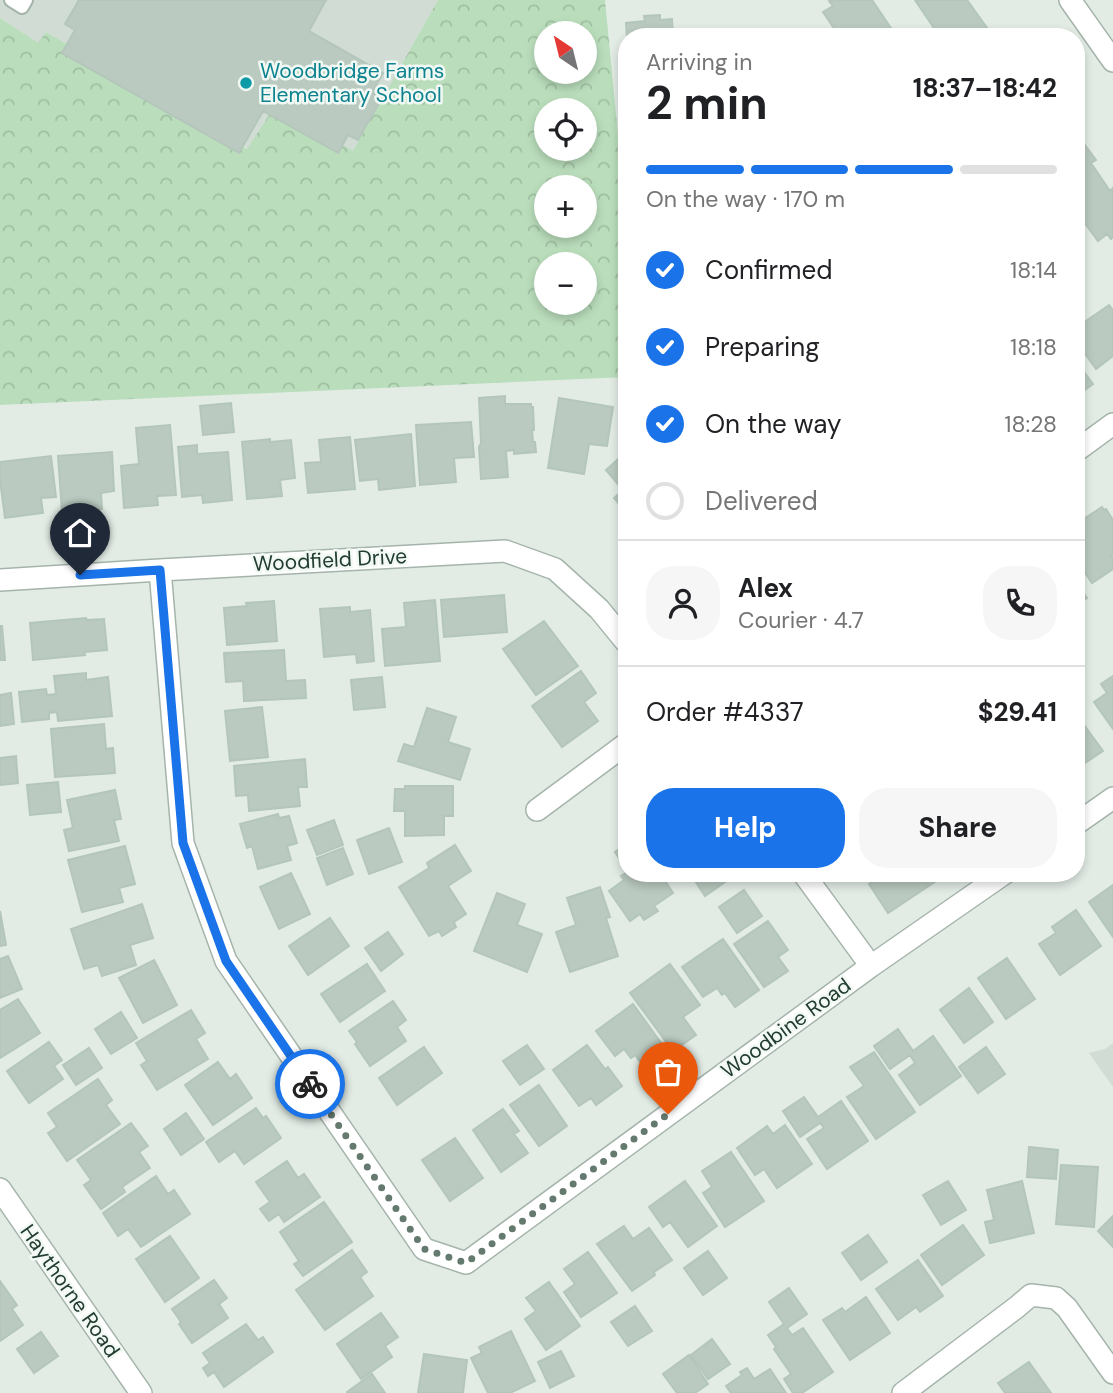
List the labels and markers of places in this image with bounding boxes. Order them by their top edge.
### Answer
place label: Woodbridge Farms Elementary School [260,57,444,109]
marker: Woodbridge Farms Elementary School [238,75,254,91]
pin [50,503,110,575]
pin [638,1042,698,1114]

